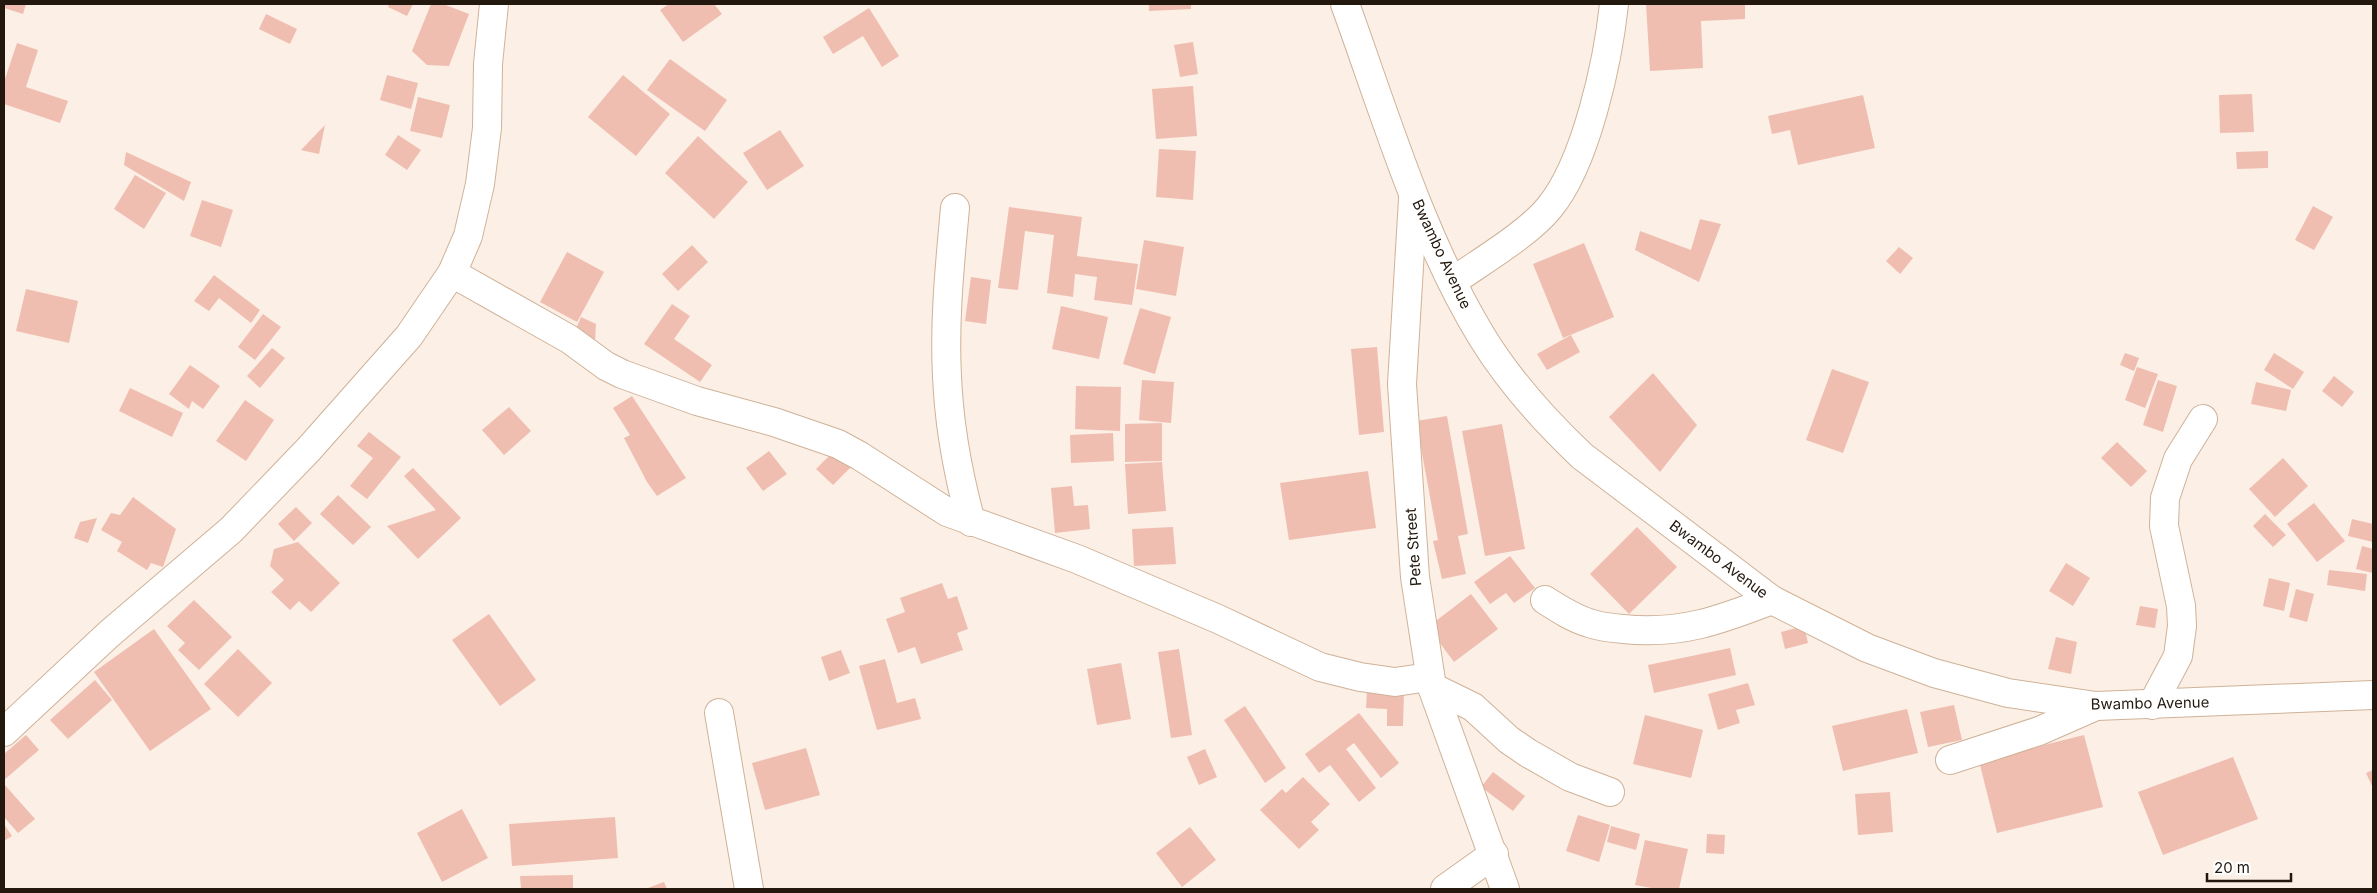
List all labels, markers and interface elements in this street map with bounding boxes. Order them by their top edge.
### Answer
street label: Bwambo Avenue [1408,196,1476,312]
street label: Pete Street [1401,507,1425,587]
street label: Bwambo Avenue [1666,516,1772,602]
street label: Bwambo Avenue [2090,692,2210,714]
scale bar [2207,850,2291,882]
text: 20 m [2214,858,2250,877]

